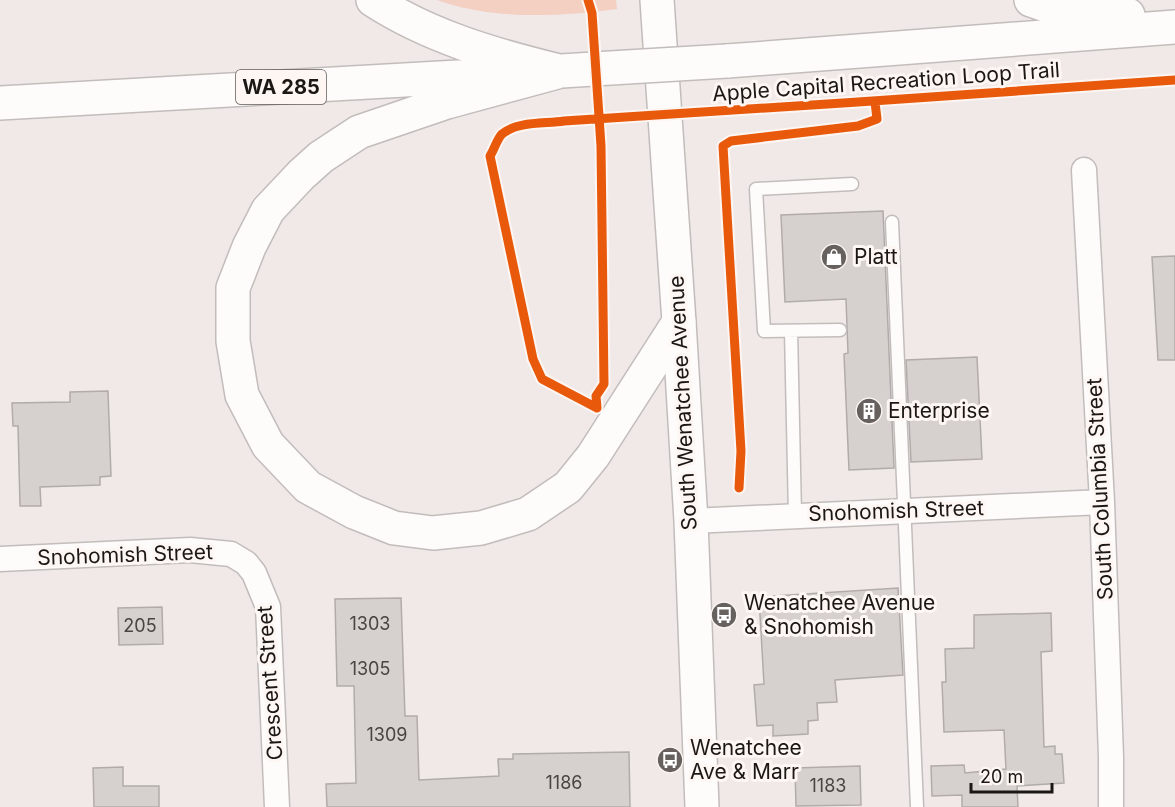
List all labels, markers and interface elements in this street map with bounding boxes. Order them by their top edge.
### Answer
street label: Apple Capital Recreation Loop Trail [711,57,1061,106]
road number: WA 285 [236,70,326,104]
shop icon: Platt [819,242,849,272]
place label: Platt [854,244,898,269]
street label: South Wenatchee Avenue [663,275,702,531]
street label: South Columbia Street [1081,377,1118,601]
building icon: Enterprise [854,396,884,426]
place label: Enterprise [888,398,990,423]
street label: Snohomish Street [808,495,984,526]
street label: Snohomish Street [37,539,213,570]
place label: Wenatchee Avenue & Snohomish [744,590,935,639]
bus stop icon: Wenatchee Avenue & Snohomish [709,600,739,630]
street label: Crescent Street [252,605,287,761]
house number: 1303 [350,613,390,634]
house number: 205 [123,615,157,636]
house number: 1305 [350,658,390,679]
house number: 1309 [367,724,407,745]
place label: Wenatchee Ave & Marr [690,735,802,784]
bus stop icon: Wenatchee Ave & Marr [655,745,685,775]
scale bar [971,756,1052,794]
text: 20 m [980,766,1023,787]
house number: 1186 [546,772,582,793]
house number: 1183 [810,775,846,796]

